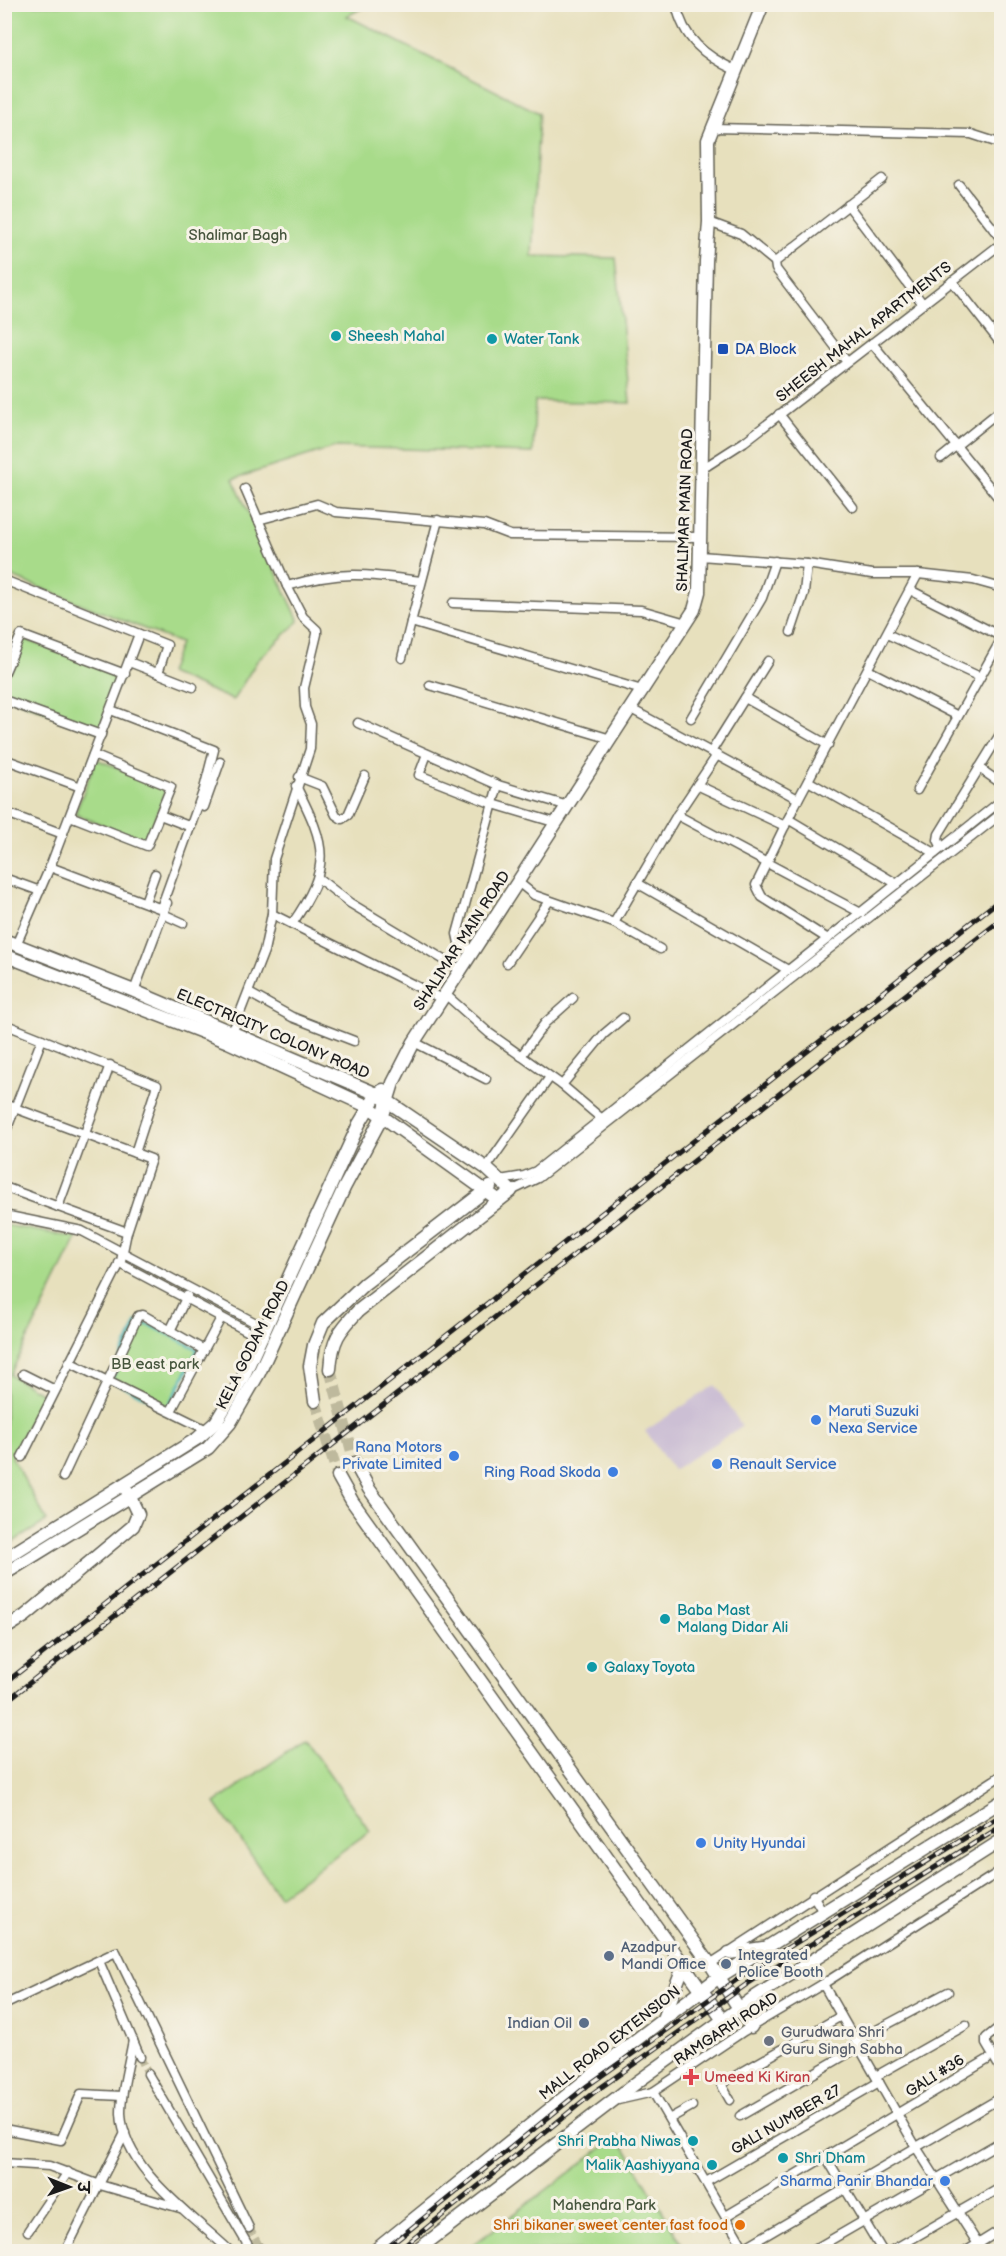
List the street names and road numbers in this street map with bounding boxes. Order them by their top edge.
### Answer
street label: SHEESH MAHAL APARTMENTS [772,258,956,406]
street label: SHALIMAR MAIN ROAD [673,428,697,592]
street label: SHALIMAR MAIN ROAD [410,867,514,1015]
street label: ELECTRICITY COLONY ROAD [174,985,372,1083]
street label: KELA GODAM ROAD [212,1277,294,1413]
street label: MALL ROAD EXTENSION [536,1982,684,2104]
street label: RAMGARH ROAD [670,1988,782,2070]
street label: GALI #36 [902,2051,968,2101]
street label: GALI NUMBER 27 [728,2081,845,2159]

